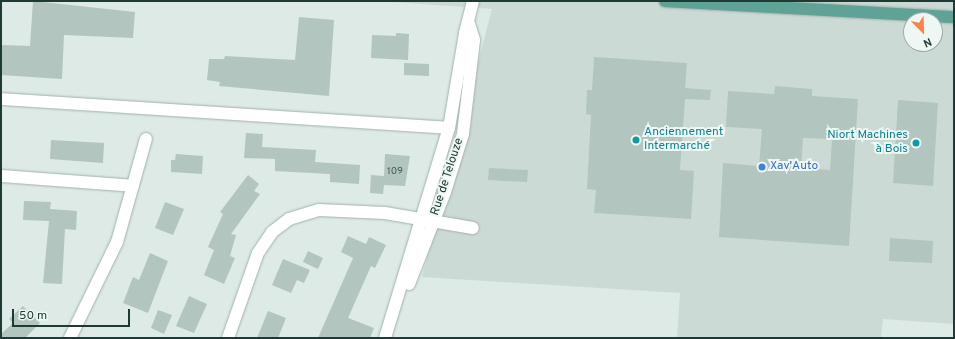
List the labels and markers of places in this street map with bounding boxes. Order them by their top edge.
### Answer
place label: Anciennement Intermarché [644,126,723,154]
place label: Niort Machines à Bois [827,129,908,157]
marker: Anciennement Intermarché [631,135,641,145]
marker: Niort Machines à Bois [911,138,921,148]
place label: Xav'Auto [770,160,818,174]
marker: Xav'Auto [757,162,767,172]

